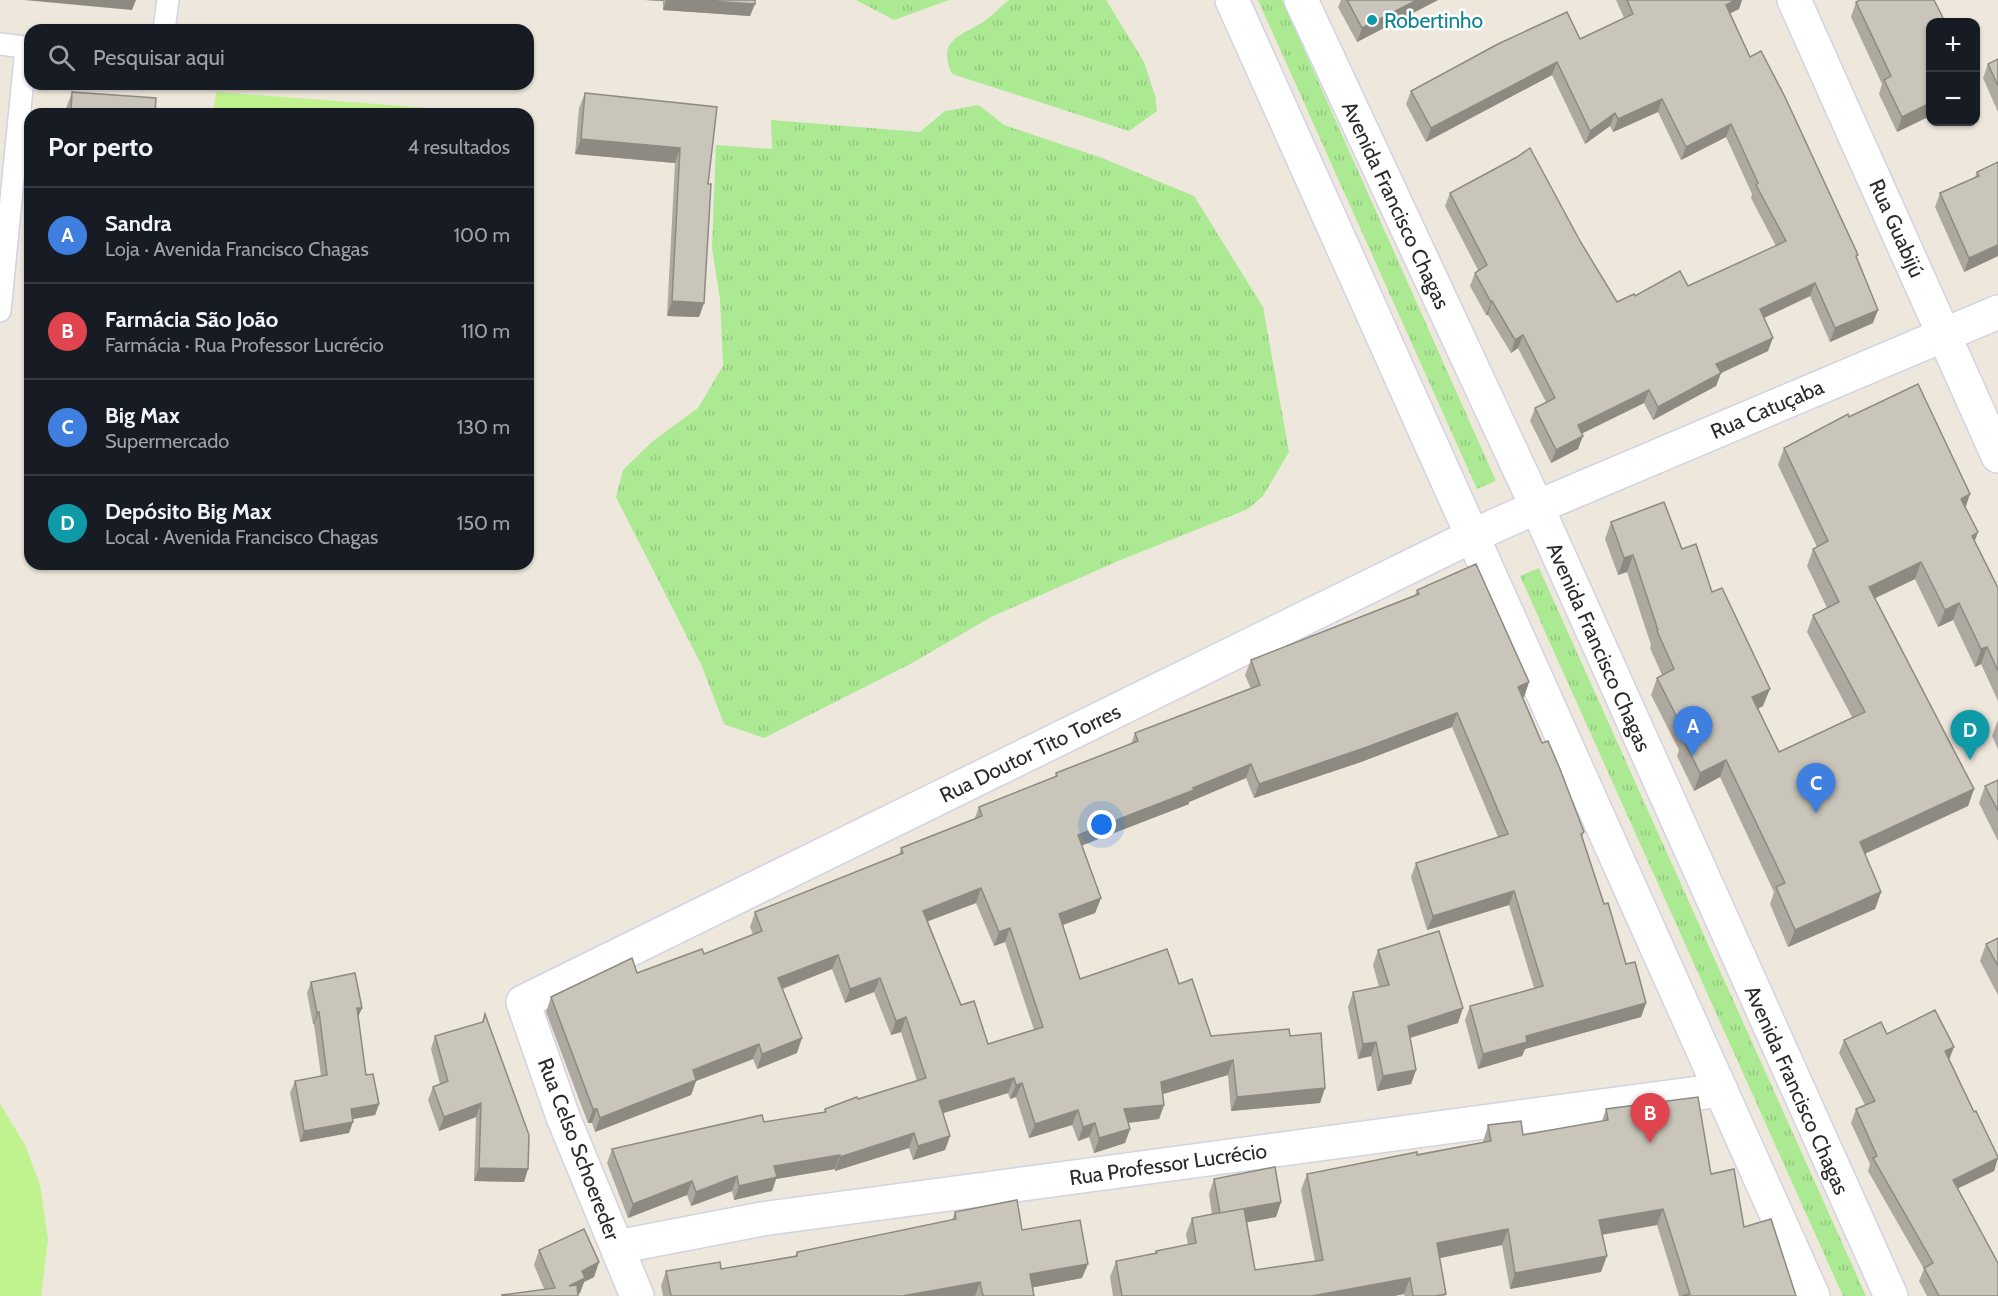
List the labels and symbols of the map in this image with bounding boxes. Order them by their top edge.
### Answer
place label: Robertinho [1384,8,1483,33]
marker: Robertinho [1365,13,1379,27]
street label: Avenida Francisco Chagas [1337,97,1455,313]
street label: Rua Guabijú [1863,175,1930,281]
street label: Rua Catuçaba [1707,374,1827,444]
street label: Avenida Francisco Chagas [1542,539,1657,756]
street label: Rua Doutor Tito Torres [936,698,1125,808]
pin: A [1674,706,1712,756]
pin: D [1950,710,1990,760]
pin: C [1796,764,1836,813]
your location [1087,810,1116,839]
street label: Avenida Francisco Chagas [1740,982,1855,1199]
street label: Rua Celso Schoereder [533,1054,625,1244]
pin: B [1630,1094,1670,1143]
street label: Rua Professor Lucrécio [1068,1138,1268,1190]

